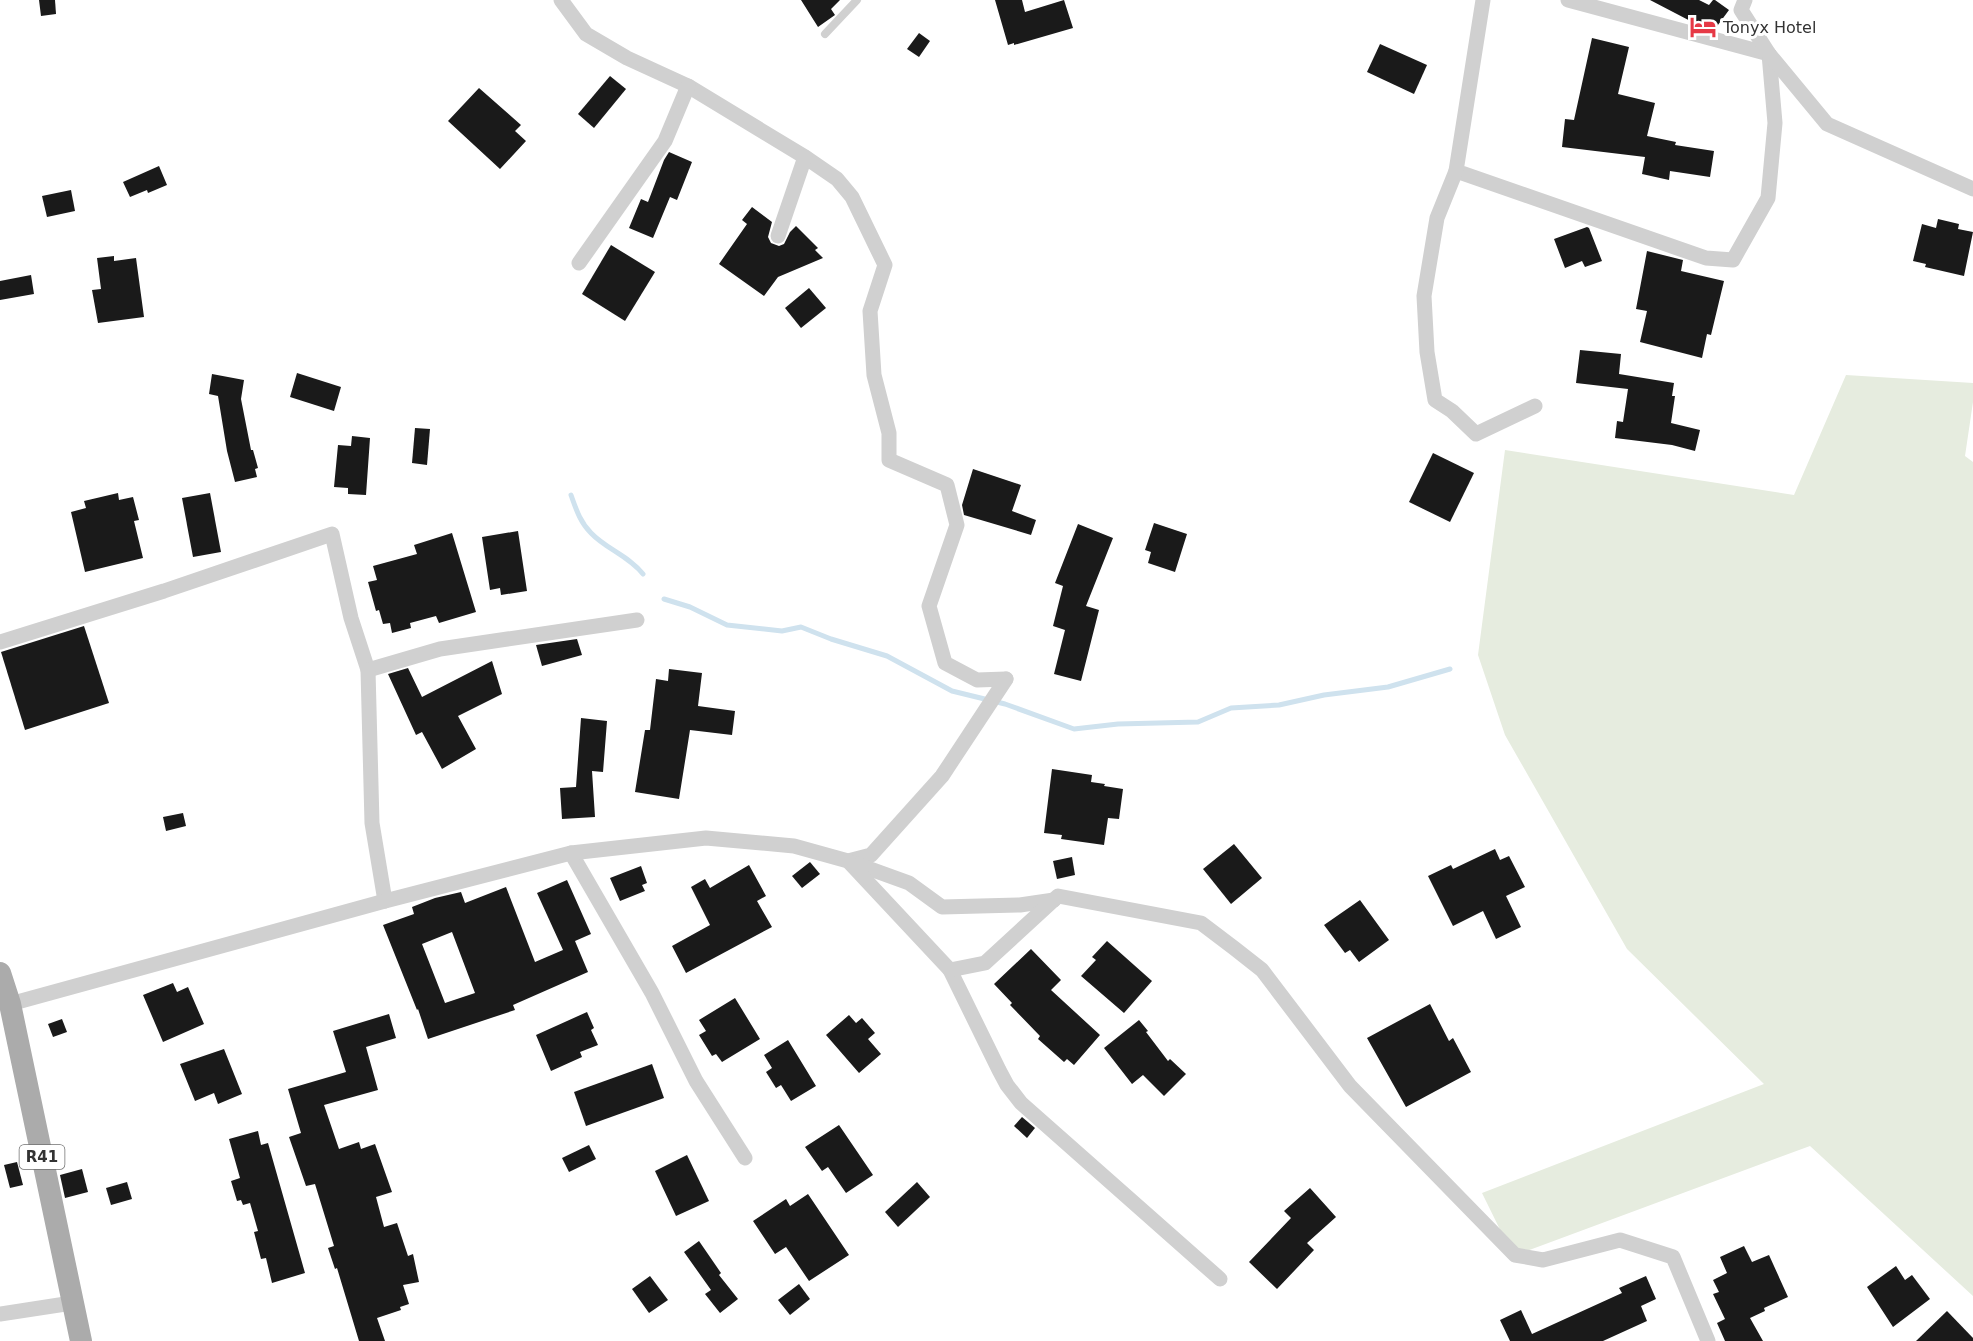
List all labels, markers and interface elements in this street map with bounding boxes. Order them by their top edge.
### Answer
hotel icon: Tonyx Hotel [1688,12,1718,42]
place label: Tonyx Hotel [1722,18,1816,37]
road number: R41 [20,1145,64,1169]

